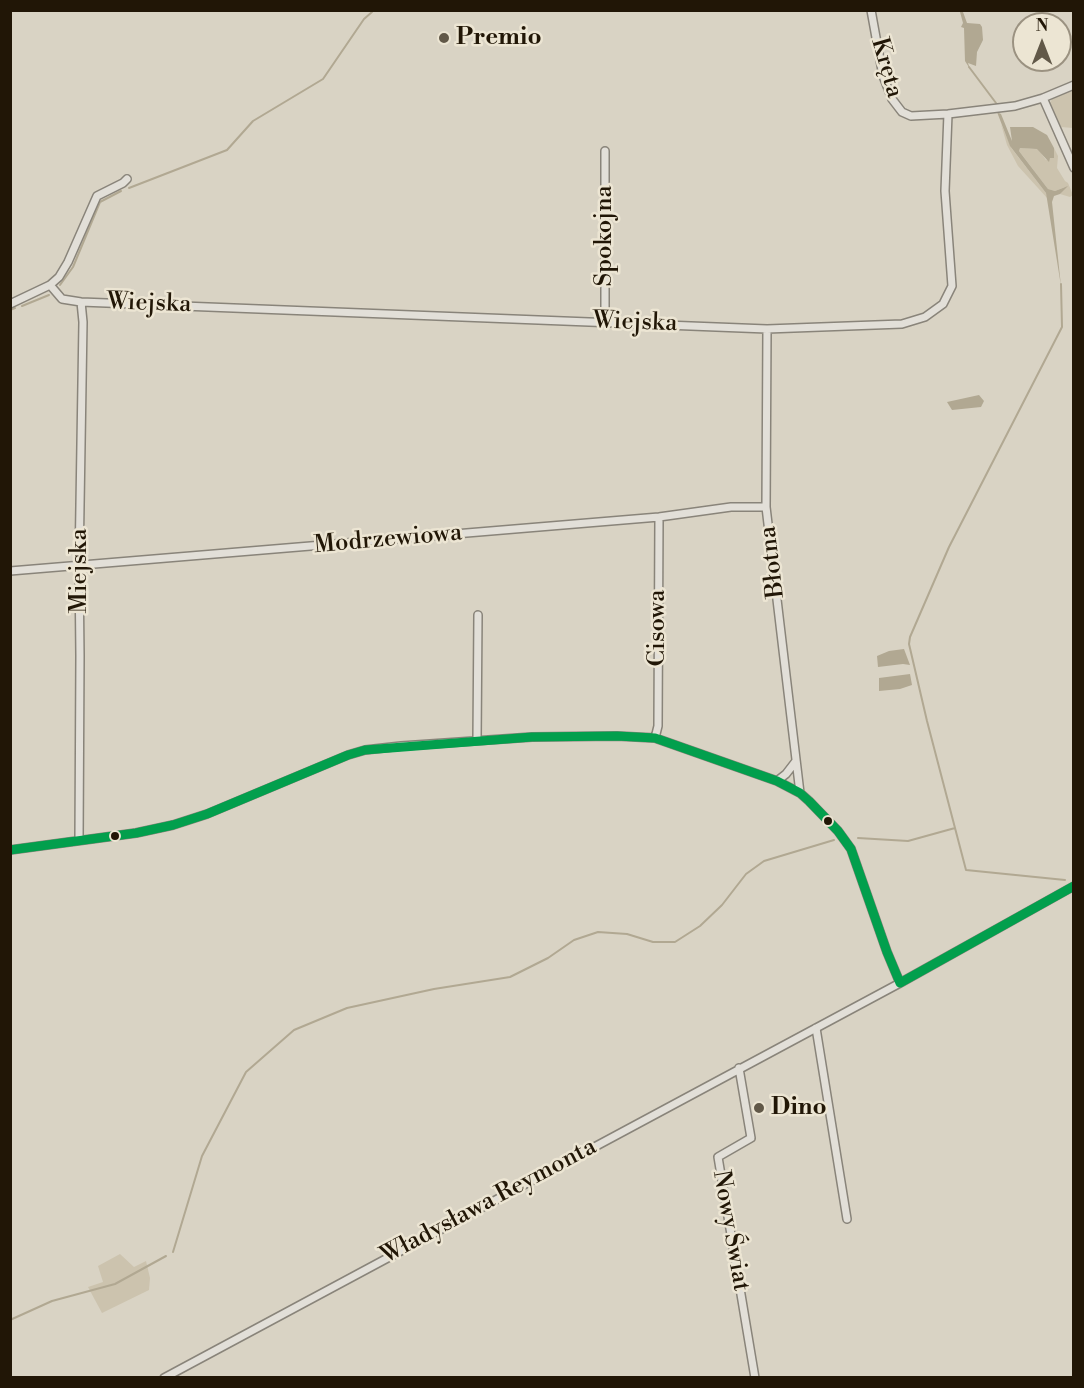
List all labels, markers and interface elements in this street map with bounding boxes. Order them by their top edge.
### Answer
north arrow [1012,12,1072,72]
text: N [1036,16,1048,36]
place label: Premio [456,24,542,52]
marker: Premio [437,31,451,45]
street label: Kręta [864,35,908,101]
street label: Spokojna [591,185,619,287]
street label: Wiejska [106,288,192,320]
street label: Wiejska [592,307,678,339]
street label: Modrzewiowa [313,519,463,561]
street label: Błotna [754,524,792,600]
street label: Miejska [66,528,94,614]
street label: Cisowa [644,590,672,666]
unlabelled marker [822,815,834,827]
unlabelled marker [109,830,121,842]
place label: Dino [771,1094,827,1122]
marker: Dino [752,1101,766,1115]
street label: Władysława Reymonta [376,1133,602,1271]
street label: Nowy Świat [705,1168,755,1294]

